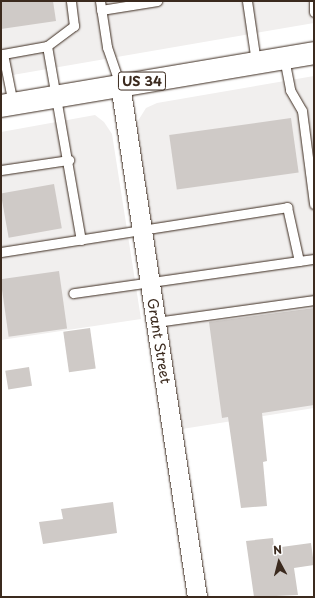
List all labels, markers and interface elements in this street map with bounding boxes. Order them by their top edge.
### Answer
road number: US 34 [118,70,166,92]
street label: Grant Street [144,297,174,385]
text: N [272,541,283,559]
north arrow [259,542,299,582]

